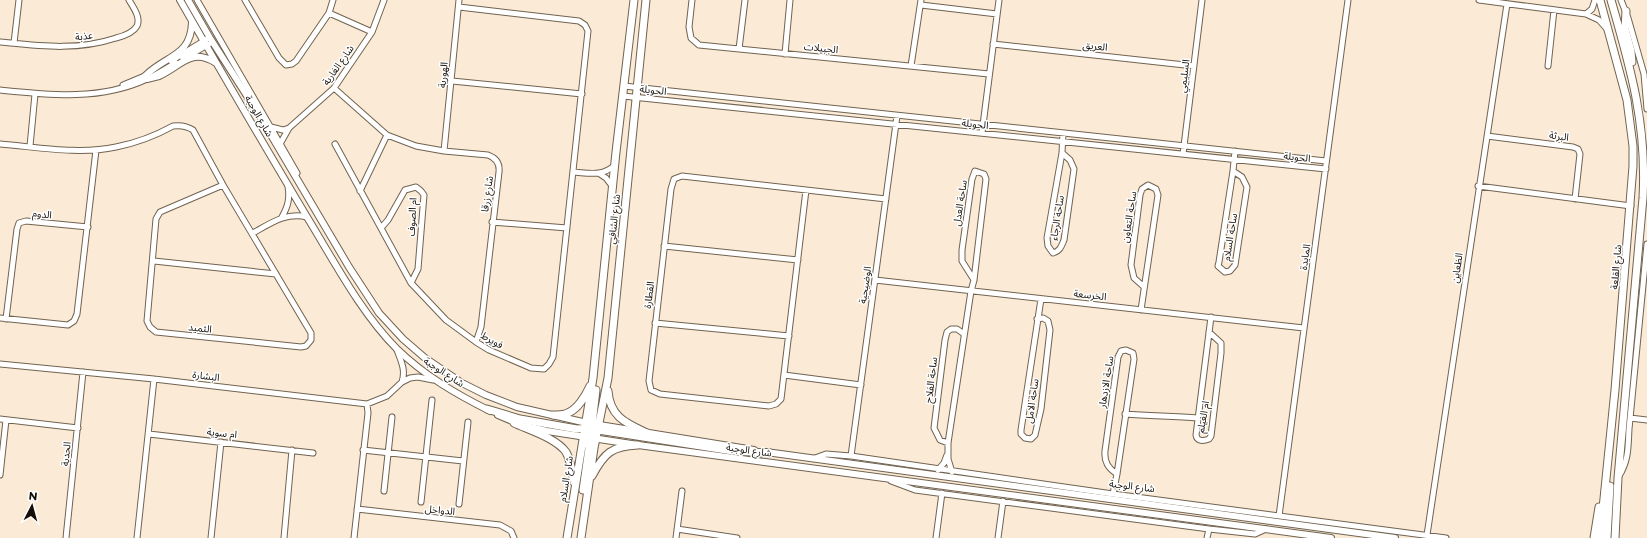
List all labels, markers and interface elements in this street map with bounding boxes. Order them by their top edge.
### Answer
street label: عذبة [74,28,94,44]
street label: العريق [1082,38,1108,54]
street label: الجبيلات [803,40,839,56]
street label: شارع الغارية [319,42,358,88]
street label: السليمي [1176,59,1194,94]
street label: الهورية [435,61,451,89]
street label: الحويلة [639,82,667,98]
street label: شارع الوجبة [241,93,276,140]
street label: الحويلة [961,116,989,132]
street label: البرثة [1548,128,1570,144]
street label: الحويلة [1283,149,1311,165]
street label: شارع زرقا [478,175,497,213]
street label: ساحة العدل [950,179,970,227]
street label: ساحة التعاون [1118,190,1140,244]
street label: شارع الشافي [605,193,624,245]
street label: ساحة الرجاء [1047,194,1067,242]
street label: ام الصوف [404,197,422,237]
street label: الدوم [31,207,52,223]
street label: ساحة السلام [1220,212,1242,262]
street label: المايدة [1297,243,1313,271]
street label: شارع القلعة [1608,244,1625,290]
street label: الظعاين [1448,252,1466,284]
street label: الوضيحية [856,266,874,304]
street label: القطارة [641,281,657,309]
street label: الخرسعة [1073,287,1107,303]
street label: الثميد [188,320,212,336]
street label: فويرط [478,329,506,352]
street label: شارع الوجبة [421,354,467,391]
street label: ساحة الازدهار [1095,355,1117,410]
street label: ساحة الفلاح [922,356,941,404]
street label: البشارة [192,368,220,384]
street label: ساحة الامل [1022,378,1042,424]
street label: ام الغيلم [1194,400,1214,434]
street label: ام سوية [206,425,238,443]
street label: شارع الوجبة [725,440,773,461]
street label: الحدية [58,441,74,467]
street label: شارع السلام [556,455,578,503]
street label: شارع الوجبة [1108,477,1156,496]
north arrow [12,486,52,526]
text: N [28,489,38,503]
street label: الدواخل [424,502,456,518]

